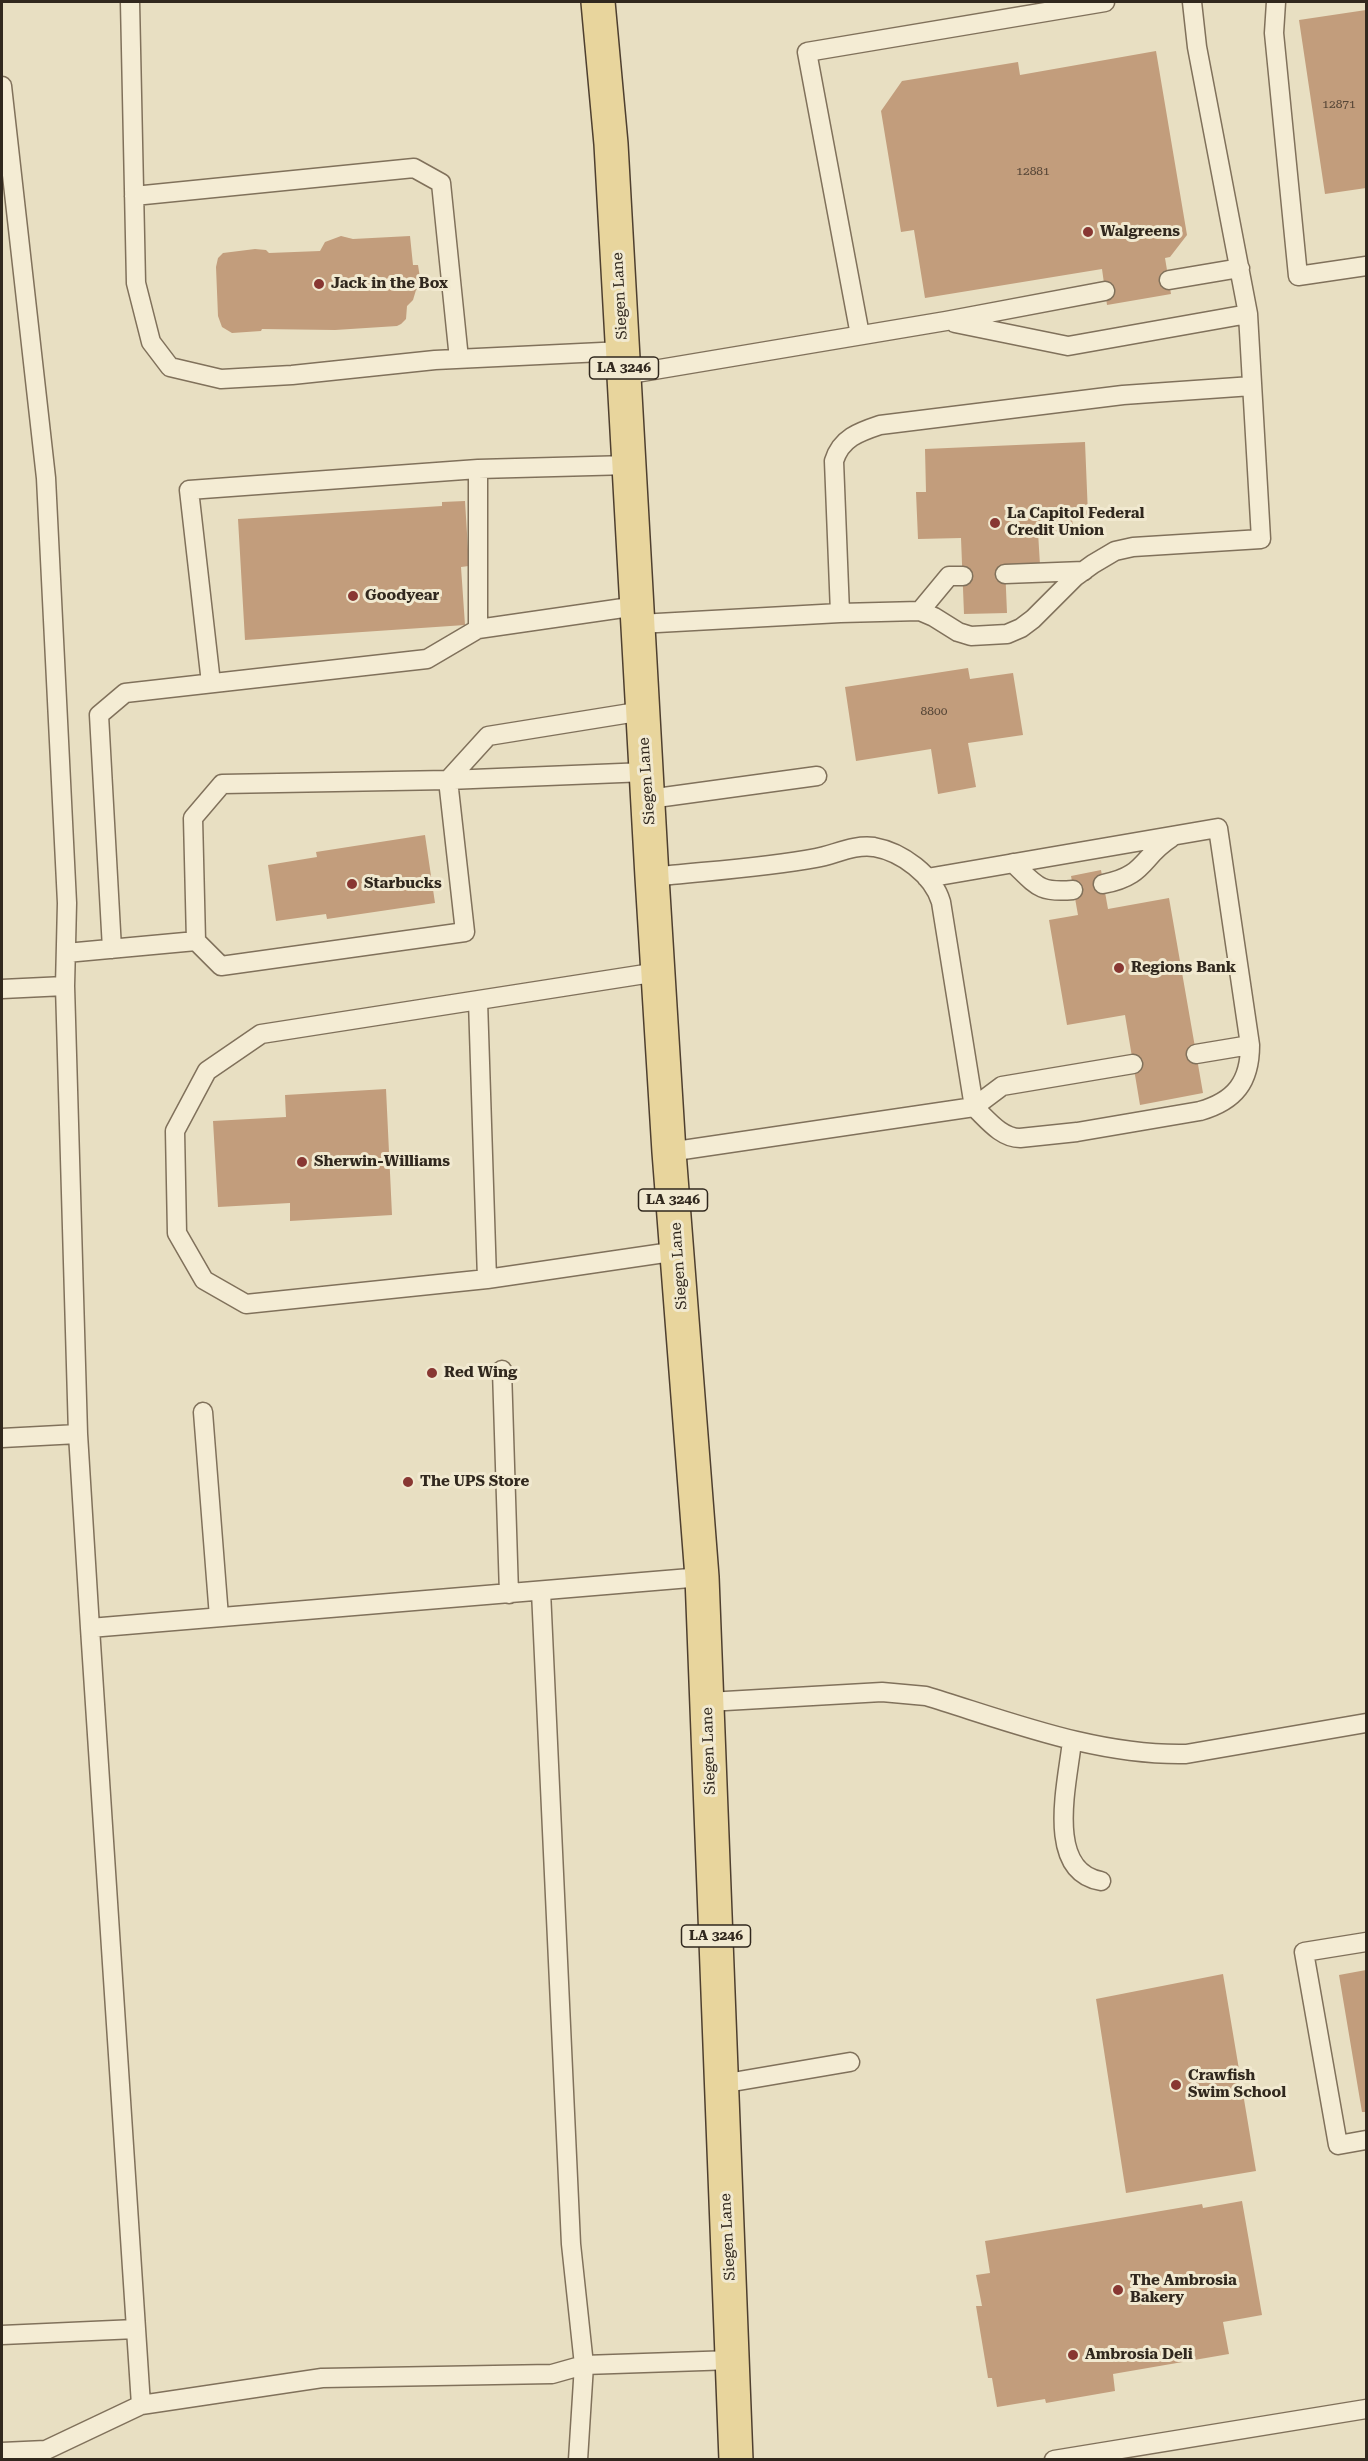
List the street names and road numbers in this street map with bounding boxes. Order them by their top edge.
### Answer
street label: Siegen Lane [609,252,631,340]
road number: LA 3246 [590,357,658,379]
street label: Siegen Lane [635,737,659,825]
road number: LA 3246 [638,1189,708,1211]
street label: Siegen Lane [667,1222,691,1310]
street label: Siegen Lane [698,1707,720,1795]
road number: LA 3246 [682,1925,750,1947]
street label: Siegen Lane [717,2193,739,2281]

